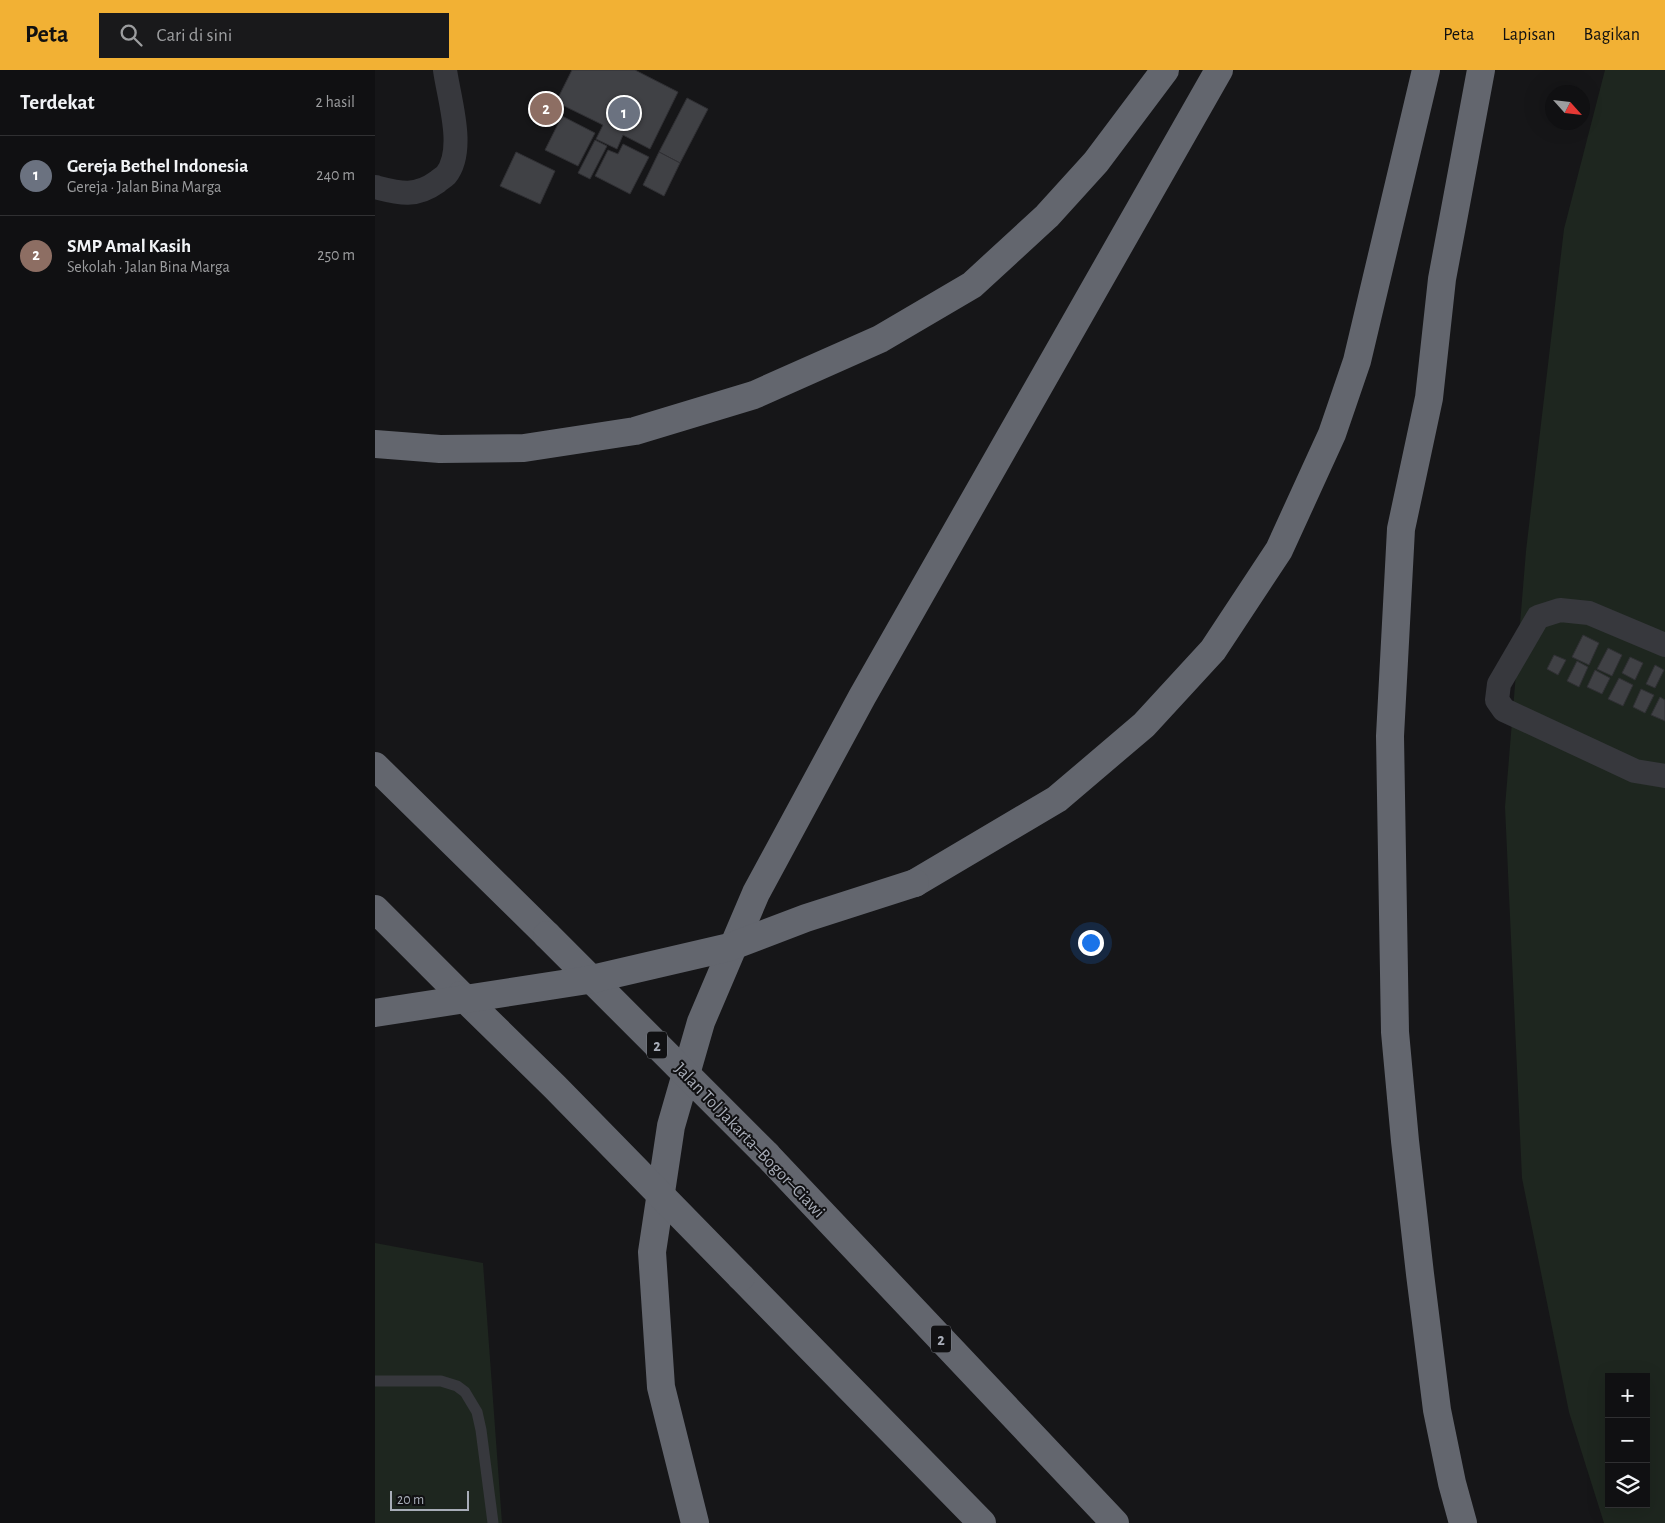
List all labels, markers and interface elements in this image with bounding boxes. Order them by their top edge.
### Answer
search box [99,13,449,58]
icon: search [117,21,145,49]
text: Peta [25,23,69,47]
text: Cari di sini [157,26,232,45]
text: Peta [1443,26,1474,44]
text: Lapisan [1502,26,1556,44]
text: Bagikan [1584,26,1640,44]
north arrow [1545,85,1590,130]
pin: 2 [530,90,562,128]
text: Terdekat [20,92,95,113]
text: 2 hasil [316,94,355,110]
pin: 1 [608,94,640,132]
text: Gereja Bethel Indonesia [67,157,248,176]
text: 1 [33,167,39,183]
text: 240 m [316,167,355,183]
text: Gereja · Jalan Bina Marga [67,179,221,195]
text: SMP Amal Kasih [67,237,191,256]
text: 2 [32,247,40,263]
text: 250 m [317,247,355,263]
text: Sekolah · Jalan Bina Marga [67,259,230,275]
your location [1078,930,1104,956]
road number: 2 [647,1032,667,1058]
street label: Jalan Tol Jakarta–Bogor–Ciawi [671,1060,828,1222]
road number: 2 [931,1326,951,1352]
map controls [1605,1373,1650,1508]
button: + [1605,1373,1650,1418]
button: − [1605,1418,1650,1463]
button: layers [1605,1463,1650,1508]
scale bar [390,1488,469,1511]
text: 20 m [397,1493,424,1507]

